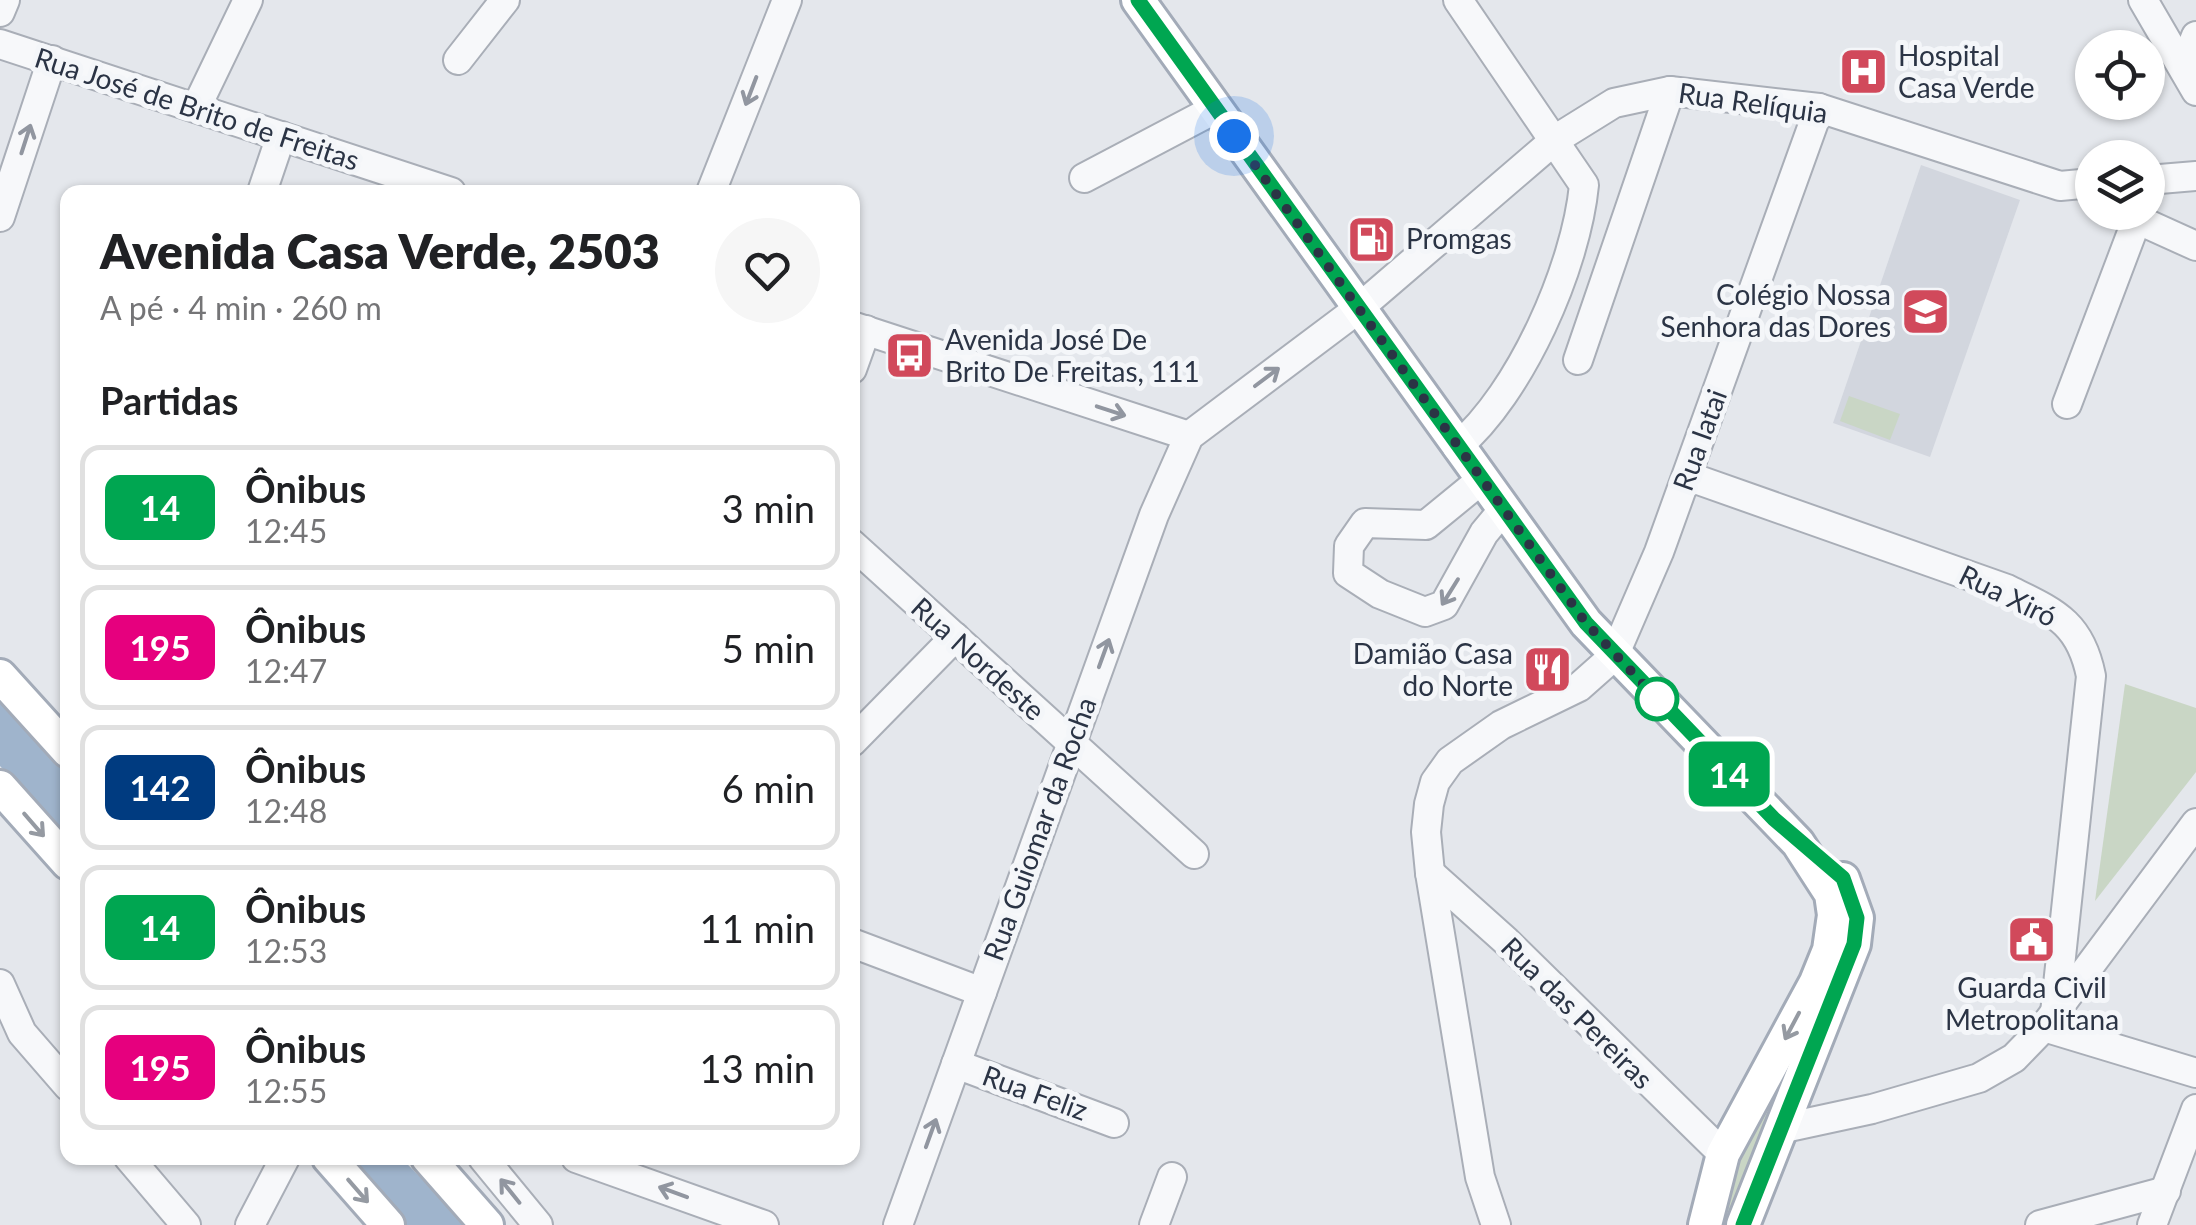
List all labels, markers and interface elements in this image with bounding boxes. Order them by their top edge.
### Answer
map controls [2075,30,2165,230]
button: locate [2075,30,2165,120]
place label: Hospital Casa Verde [1898,38,2035,104]
street label: Rua José de Brito de Freitas [31,40,364,177]
hospital icon: Hospital Casa Verde [1837,46,1889,98]
one-way arrow [741,75,759,105]
street label: Rua Relíquia [1676,75,1830,129]
your location [1209,111,1259,161]
one-way arrow [18,123,36,155]
button: layers [2075,140,2165,230]
fuel station icon: Promgas [1345,213,1397,265]
button: heart [715,218,820,323]
place label: Promgas [1406,221,1512,255]
text: Avenida Casa Verde, 2503 [100,222,660,279]
place label: Colégio Nossa Senhora das Dores [1661,277,1891,343]
school or university icon: Colégio Nossa Senhora das Dores [1900,285,1952,337]
text: A pé · 4 min · 260 m [100,288,382,327]
place label: Avenida José De Brito De Freitas, 111 [945,322,1200,388]
bus stop icon: Avenida José De Brito De Freitas, 111 [884,330,936,382]
one-way arrow [1253,367,1280,388]
text: Partidas [100,377,238,423]
street label: Rua Iatai [1665,384,1733,495]
one-way arrow [1095,403,1127,421]
text: Ônibus [245,465,366,511]
text: 3 min [722,485,815,531]
text: 14 [140,486,180,528]
text: 12:45 [245,511,327,550]
street label: Rua Xiró [1954,557,2063,633]
one-way arrow [1440,577,1460,605]
street label: Rua Nordeste [905,590,1052,727]
text: Ônibus [245,605,366,651]
text: 5 min [722,625,815,671]
text: 195 [130,626,190,668]
place label: Damião Casa do Norte [1353,636,1513,702]
one-way arrow [1096,638,1114,669]
restaurant icon: Damião Casa do Norte [1522,644,1574,696]
text: 12:47 [245,651,327,690]
unlabelled marker [1636,678,1678,720]
street label: Rua Guiomar da Rocha [976,692,1103,965]
line badge: 14 [1684,742,1774,806]
text: Ônibus [245,745,366,791]
text: 14 [1709,753,1749,795]
text: 6 min [722,765,815,811]
text: 142 [130,766,190,808]
text: 12:48 [245,791,327,830]
one-way arrow [22,812,45,837]
text: Ônibus [245,885,366,931]
text: 11 min [700,905,815,951]
text: 14 [140,906,180,948]
public building icon: Guarda Civil Metropolitana [2006,914,2058,966]
street label: Rua das Pereiras [1495,929,1661,1095]
text: 12:53 [245,931,327,970]
place label: Guarda Civil Metropolitana [1945,970,2119,1036]
one-way arrow [1782,1011,1801,1041]
text: Ônibus [245,1025,366,1071]
text: 13 min [700,1045,815,1091]
text: 195 [130,1046,190,1088]
street label: Rua Feliz [978,1057,1092,1127]
text: 12:55 [245,1071,327,1110]
one-way arrow [923,1119,941,1150]
one-way arrow [347,1178,369,1204]
one-way arrow [499,1179,521,1205]
one-way arrow [658,1182,689,1200]

